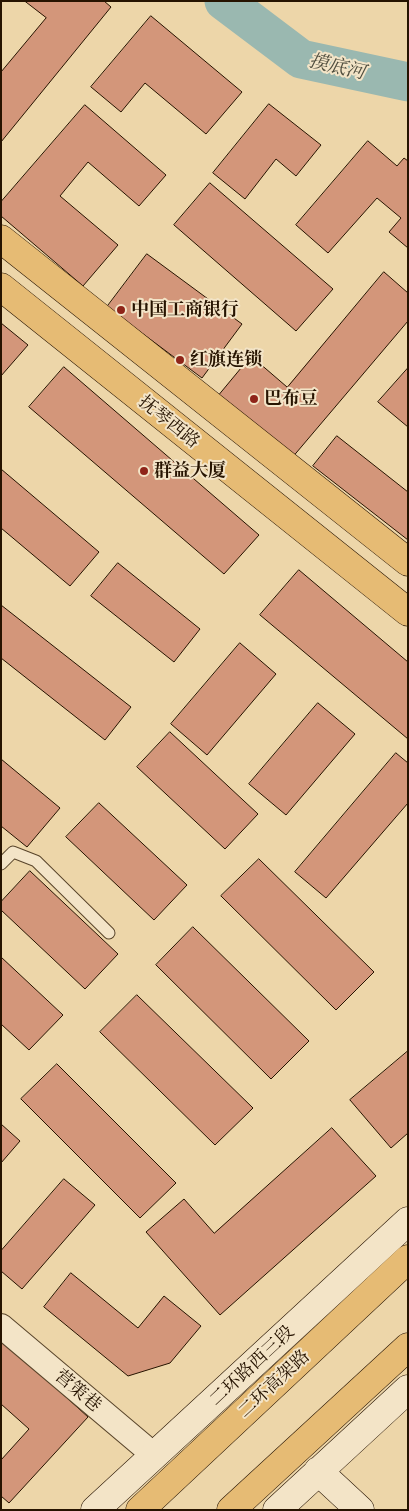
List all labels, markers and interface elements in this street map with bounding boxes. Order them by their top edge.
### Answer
water label: 摸底河 [307,49,367,85]
place label: 中国工商银行 [131,299,239,321]
marker: 中国工商银行 [115,304,127,316]
place label: 红旗连锁 [190,349,262,371]
marker: 红旗连锁 [174,354,186,366]
place label: 巴布豆 [264,388,318,410]
street label: 抚琴西路 [134,391,204,453]
marker: 巴布豆 [248,393,260,405]
place label: 群益大厦 [154,460,226,482]
marker: 群益大厦 [138,465,150,477]
street label: 二环路西三段 [205,1321,299,1411]
street label: 二环高架路 [234,1345,314,1423]
street label: 营策巷 [50,1365,106,1417]

